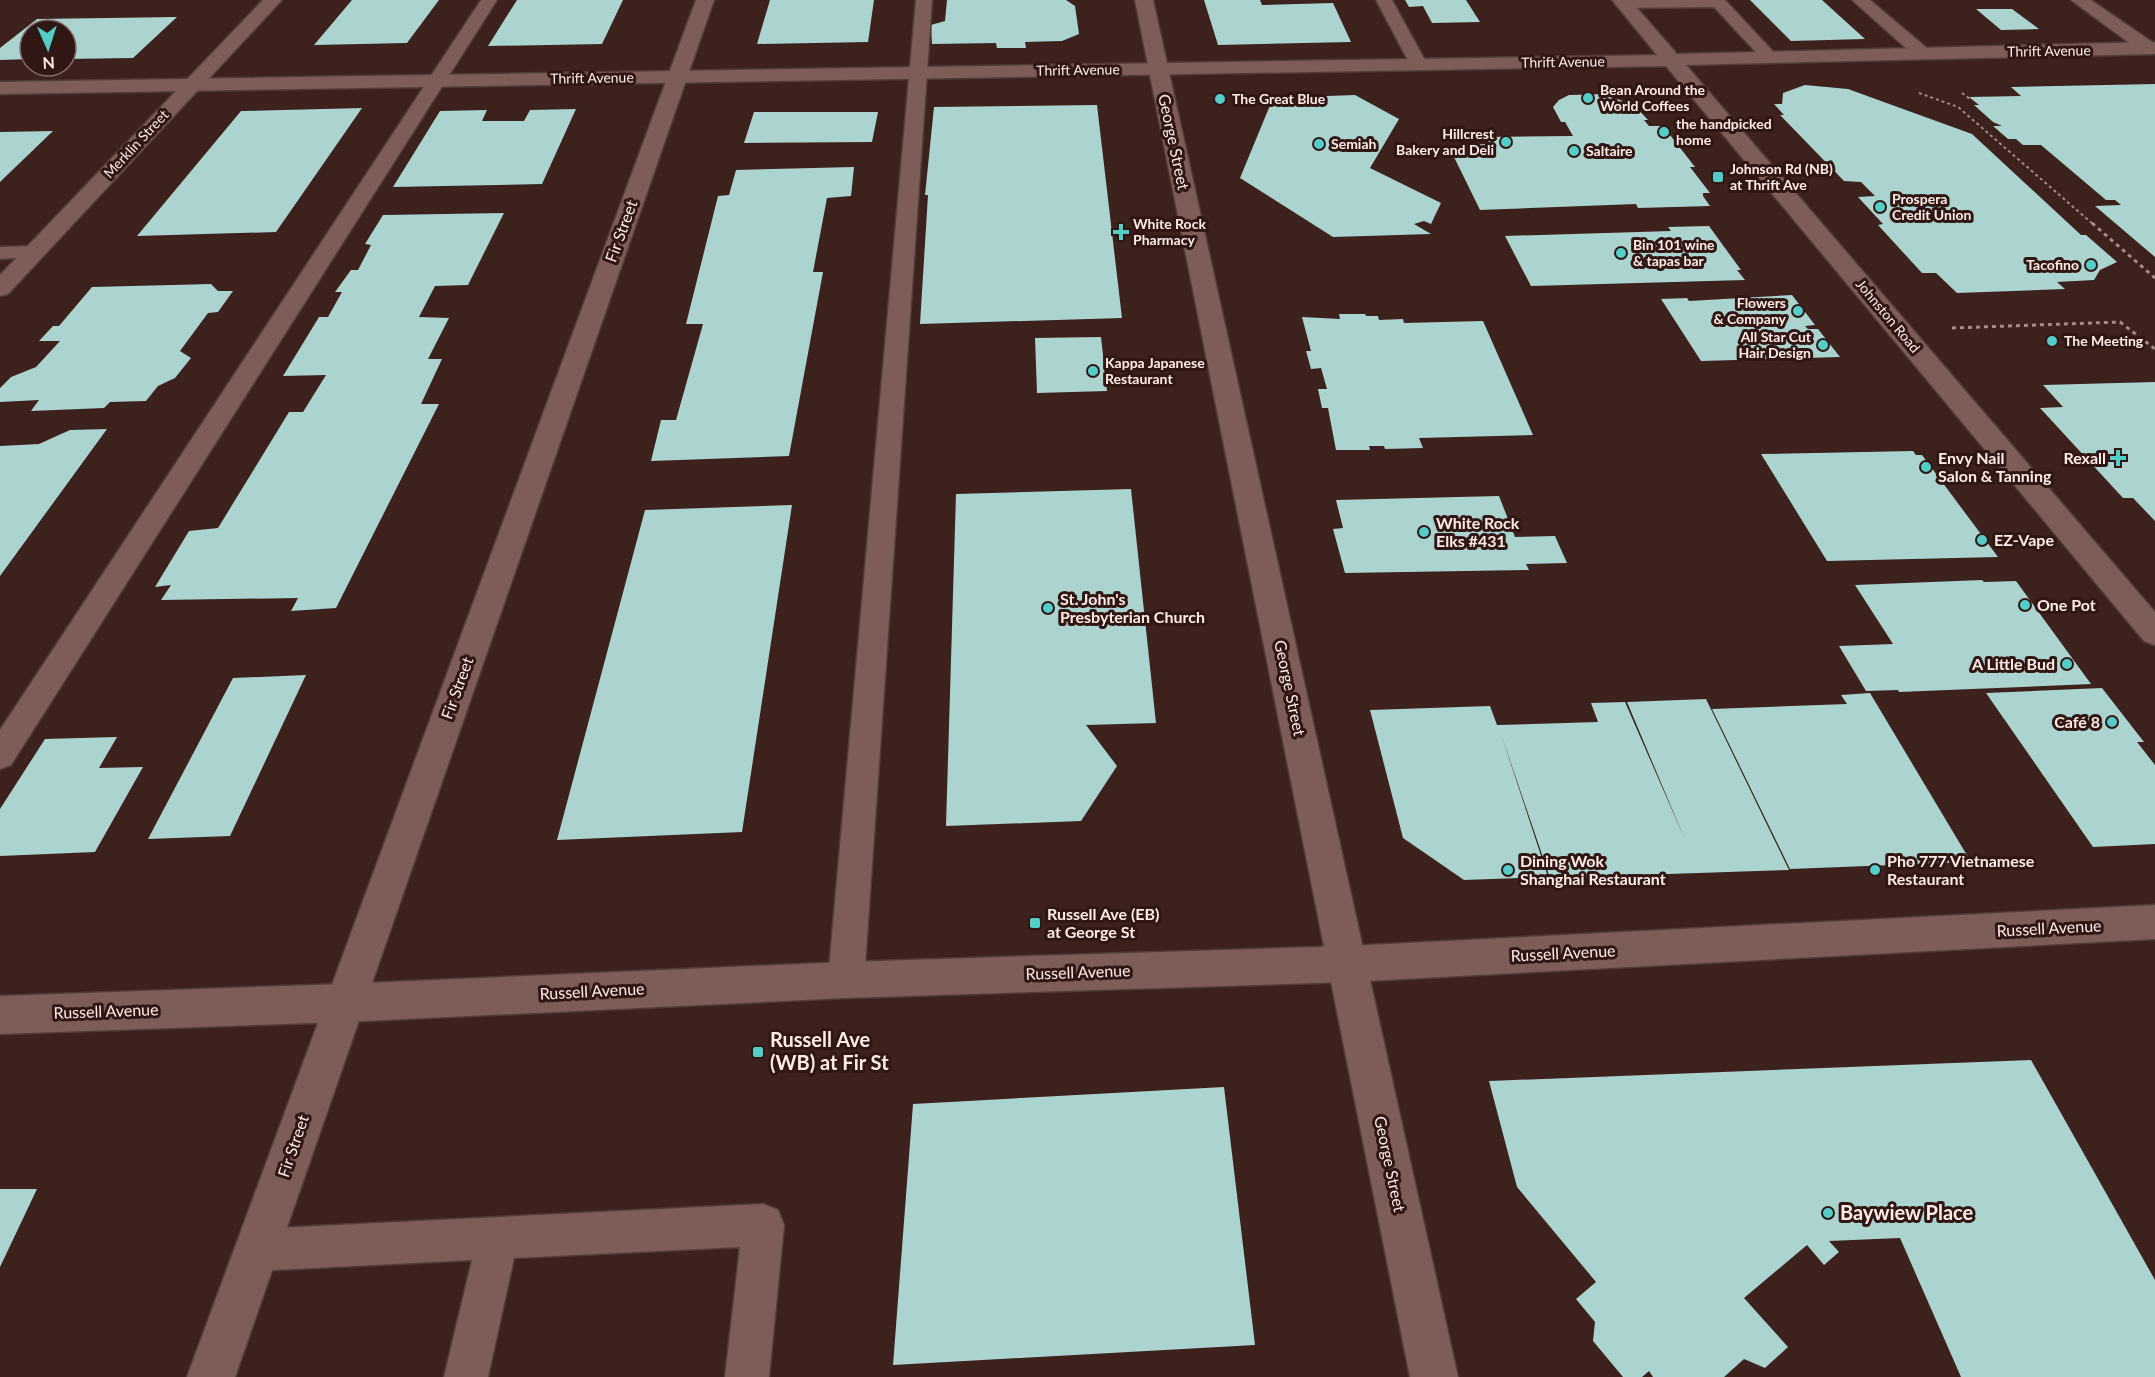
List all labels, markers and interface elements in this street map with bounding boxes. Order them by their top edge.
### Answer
north arrow [18,18,78,78]
street label: Thrift Avenue [2007,41,2091,60]
street label: Thrift Avenue [1521,52,1605,71]
text: N [42,54,55,73]
street label: Thrift Avenue [1036,60,1120,79]
street label: Thrift Avenue [550,68,634,87]
place label: Bean Around the World Coffees [1600,81,1706,114]
place label: The Great Blue [1232,90,1326,107]
marker: Bean Around the World Coffees [1581,91,1595,105]
street label: George Street [1155,92,1194,192]
marker: The Great Blue [1213,92,1227,106]
street label: Merklin Street [100,106,172,181]
place label: the handpicked home [1676,115,1772,148]
place label: Hillcrest Bakery and Deli [1396,125,1495,158]
marker: the handpicked home [1657,125,1671,139]
place label: Semiah [1331,135,1377,152]
marker: Hillcrest Bakery and Deli [1499,135,1513,149]
marker: Semiah [1312,137,1326,151]
place label: Saltaire [1586,142,1633,159]
marker: Saltaire [1567,144,1581,158]
place label: Johnson Rd (NB) at Thrift Ave [1730,160,1833,193]
marker: Johnson Rd (NB) at Thrift Ave [1711,170,1725,184]
place label: Prospera Credit Union [1892,190,1972,223]
street label: Fir Street [601,197,641,264]
marker: Prospera Credit Union [1873,200,1887,214]
place label: White Rock Pharmacy [1133,215,1206,248]
marker: White Rock Pharmacy [1114,225,1128,239]
place label: Bin 101 wine & tapas bar [1633,236,1715,269]
marker: Bin 101 wine & tapas bar [1614,246,1628,260]
place label: Tacofino [2026,256,2079,273]
marker: Tacofino [2084,258,2098,272]
street label: Johnston Road [1853,275,1924,356]
place label: Flowers & Company [1713,294,1787,327]
marker: Flowers & Company [1791,304,1805,318]
place label: All Star Cut Hair Design [1738,328,1812,361]
place label: The Meeting [2064,332,2144,349]
marker: The Meeting [2045,334,2059,348]
marker: All Star Cut Hair Design [1816,338,1830,352]
place label: Kappa Japanese Restaurant [1105,354,1205,387]
marker: Kappa Japanese Restaurant [1086,364,1100,378]
place label: Envy Nail Salon & Tanning [1938,448,2052,485]
place label: Rexall [2063,448,2106,467]
marker: Rexall [2111,451,2125,465]
marker: Envy Nail Salon & Tanning [1919,460,1933,474]
place label: White Rock Elks #431 [1436,513,1520,550]
marker: White Rock Elks #431 [1417,525,1431,539]
place label: EZ-Vape [1994,530,2054,549]
marker: EZ-Vape [1975,533,1989,547]
place label: St. John's Presbyterian Church [1060,589,1205,626]
place label: One Pot [2037,595,2096,614]
marker: One Pot [2018,598,2032,612]
marker: St. John's Presbyterian Church [1041,601,1055,615]
street label: George Street [1271,638,1310,738]
street label: Fir Street [437,654,477,721]
place label: A Little Bud [1971,654,2055,673]
marker: A Little Bud [2060,657,2074,671]
place label: Café 8 [2054,712,2100,731]
marker: Café 8 [2105,715,2119,729]
place label: Dining Wok Shanghai Restaurant [1520,851,1666,888]
place label: Pho 777 Vietnamese Restaurant [1887,851,2035,888]
marker: Dining Wok Shanghai Restaurant [1501,863,1515,877]
marker: Pho 777 Vietnamese Restaurant [1868,863,1882,877]
place label: Russell Ave (EB) at George St [1047,904,1160,941]
street label: Russell Avenue [1996,915,2102,940]
marker: Russell Ave (EB) at George St [1028,916,1042,930]
street label: Russell Avenue [1510,940,1616,965]
street label: Russell Avenue [1025,960,1131,983]
street label: Russell Avenue [539,978,645,1003]
street label: Russell Avenue [53,999,159,1022]
place label: Russell Ave (WB) at Fir St [770,1027,889,1074]
marker: Russell Ave (WB) at Fir St [751,1045,765,1059]
street label: Fir Street [273,1112,312,1179]
street label: George Street [1371,1114,1410,1214]
place label: Baywiew Place [1840,1200,1974,1224]
marker: Baywiew Place [1821,1206,1835,1220]

